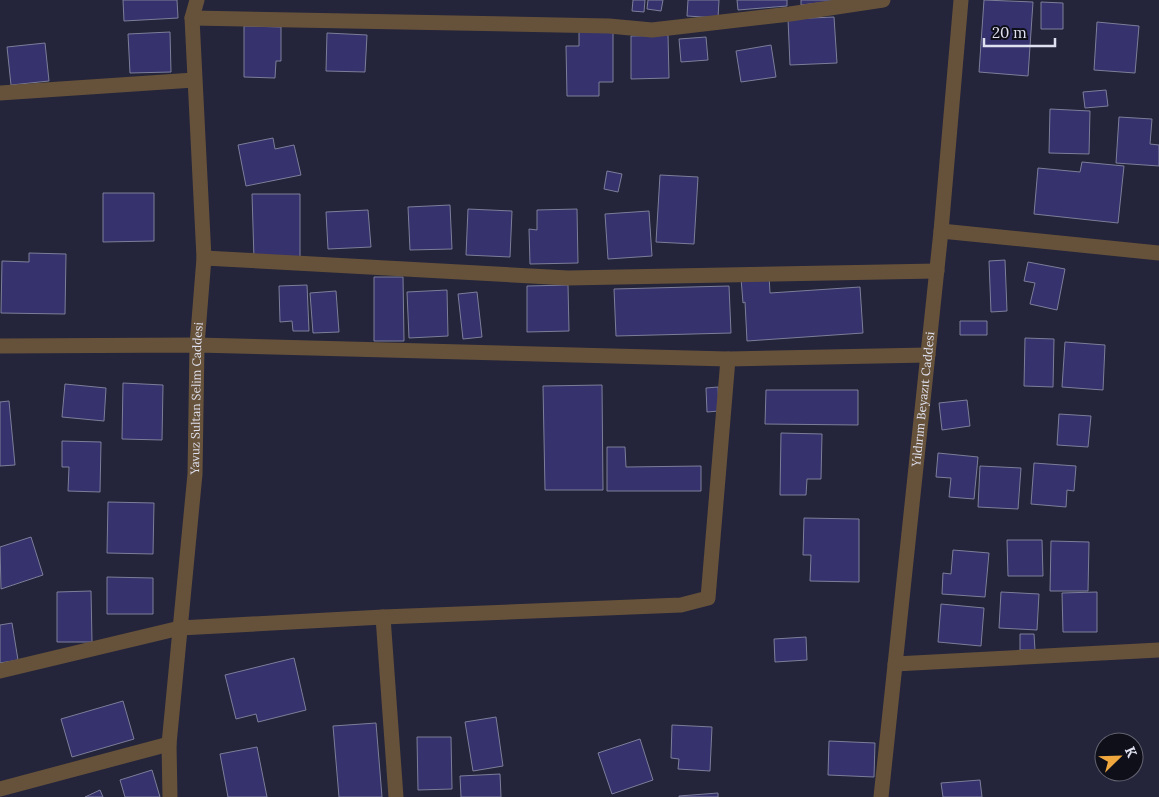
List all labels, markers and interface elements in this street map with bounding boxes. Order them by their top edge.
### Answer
scale bar [984,15,1055,47]
text: 20 m [992,23,1027,42]
street label: Yavuz Sultan Selim Caddesi [187,322,206,476]
street label: Yıldırım Beyazıt Caddesi [908,331,937,468]
north arrow [1094,732,1144,782]
text: K [1121,744,1141,760]

